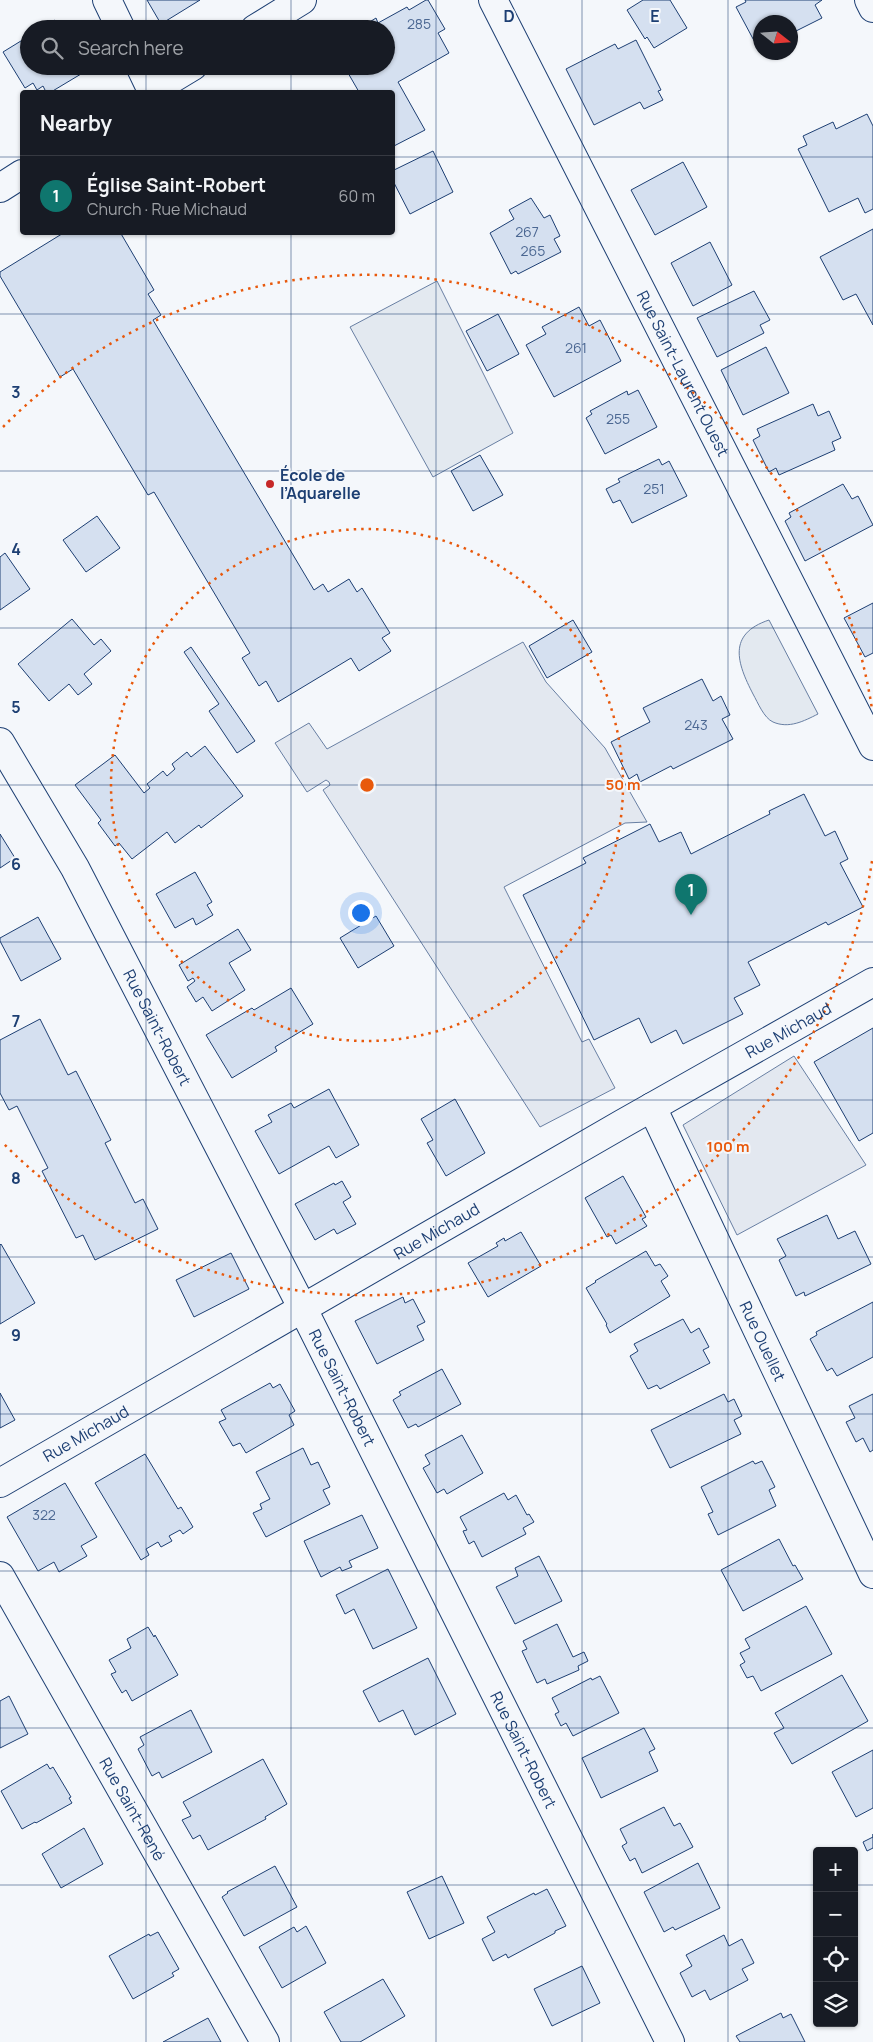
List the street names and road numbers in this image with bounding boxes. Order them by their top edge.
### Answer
street label: Rue Saint-Laurent Ouest [632,287,735,460]
street label: Rue Saint-Robert [118,965,197,1089]
street label: Rue Michaud [741,997,835,1063]
street label: Rue Michaud [390,1198,483,1264]
street label: Rue Ouellet [734,1298,791,1385]
street label: Rue Saint-Robert [304,1325,381,1450]
street label: Rue Michaud [39,1400,133,1467]
street label: Rue Saint-Robert [485,1688,562,1812]
street label: Rue Saint-René [94,1753,171,1865]

